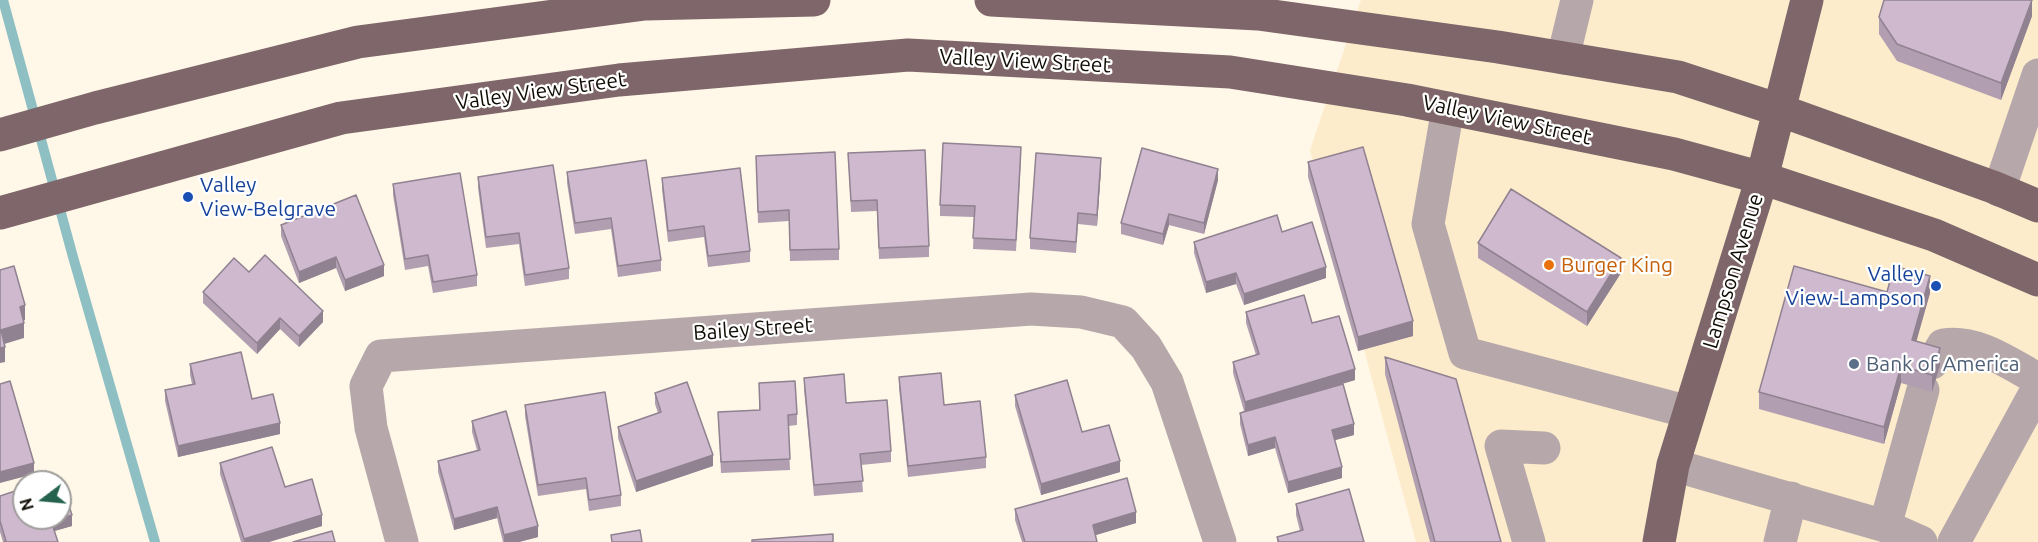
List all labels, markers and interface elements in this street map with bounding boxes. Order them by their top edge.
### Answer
street label: Valley View Street [939,44,1111,78]
street label: Valley View Street [454,67,628,115]
street label: Valley View Street [1420,90,1594,150]
place label: Valley View-Belgrave [200,172,336,222]
marker: Valley View-Belgrave [181,190,195,204]
street label: Lampson Avenue [1697,190,1769,352]
place label: Burger King [1561,252,1673,278]
marker: Burger King [1542,258,1556,272]
place label: Valley View-Lampson [1786,261,1924,311]
marker: Valley View-Lampson [1929,279,1943,293]
street label: Bailey Street [692,312,814,346]
place label: Bank of America [1866,351,2020,377]
marker: Bank of America [1847,357,1861,371]
north arrow [12,470,72,530]
text: N [16,496,37,513]

